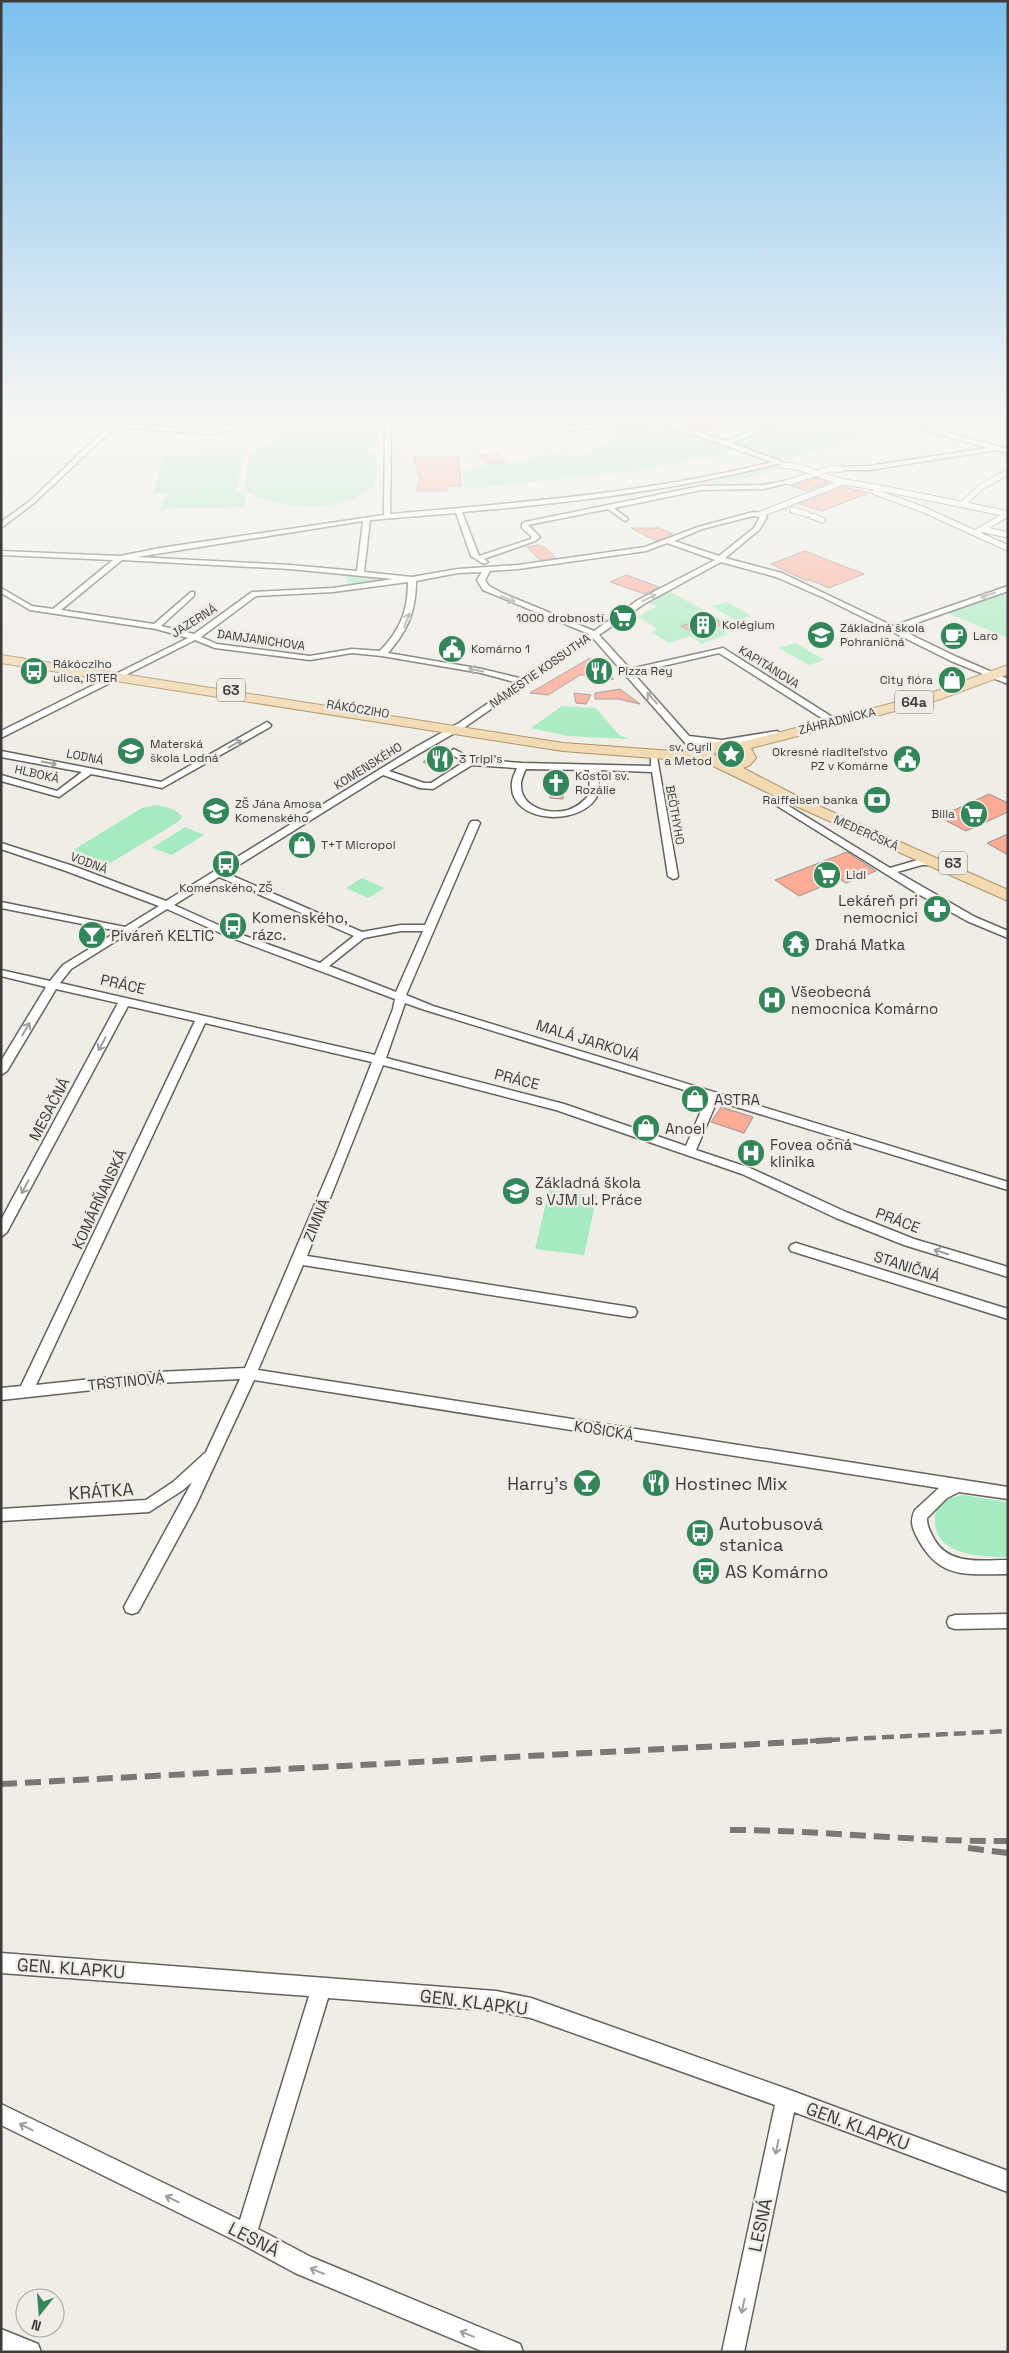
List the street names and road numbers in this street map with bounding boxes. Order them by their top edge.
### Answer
street label: JAZERNÁ [168,600,220,641]
street label: DAMJANICHOVA [216,626,307,654]
street label: NÁMESTIE KOSSUTHA [486,630,594,712]
street label: KAPITÁNOVA [736,642,803,692]
road number: 63 [217,678,245,702]
road number: 64a [895,690,933,714]
street label: RÁKÓCZIHO [325,696,391,722]
street label: ZÁHRADNÍCKA [797,704,878,738]
street label: KOMENSKÉHO [331,739,405,793]
street label: LODNÁ [65,746,105,769]
street label: HLBOKÁ [13,761,61,787]
street label: BEÖTHYHO [662,784,688,846]
street label: MEDERČSKÁ [831,812,901,855]
street label: VODNÁ [68,849,110,878]
road number: 63 [939,851,967,874]
street label: PRÁCE [99,970,147,998]
street label: MALÁ JARKOVÁ [534,1015,643,1065]
street label: PRÁCE [492,1064,542,1094]
street label: MESAČNÁ [24,1074,74,1144]
street label: KOMÁRŇANSKÁ [68,1146,131,1252]
street label: ZIMNÁ [299,1195,333,1244]
street label: PRÁCE [873,1203,923,1237]
street label: STANIČNÁ [871,1246,943,1286]
street label: TRSTINOVÁ [87,1367,166,1394]
street label: KOŠICKÁ [573,1416,636,1444]
street label: KRÁTKA [68,1477,134,1505]
street label: GEN. KLAPKU [16,1953,126,1983]
street label: GEN. KLAPKU [419,1984,529,2020]
street label: GEN. KLAPKU [803,2097,913,2155]
street label: LESNÁ [743,2196,777,2254]
street label: LESNÁ [225,2216,283,2262]

